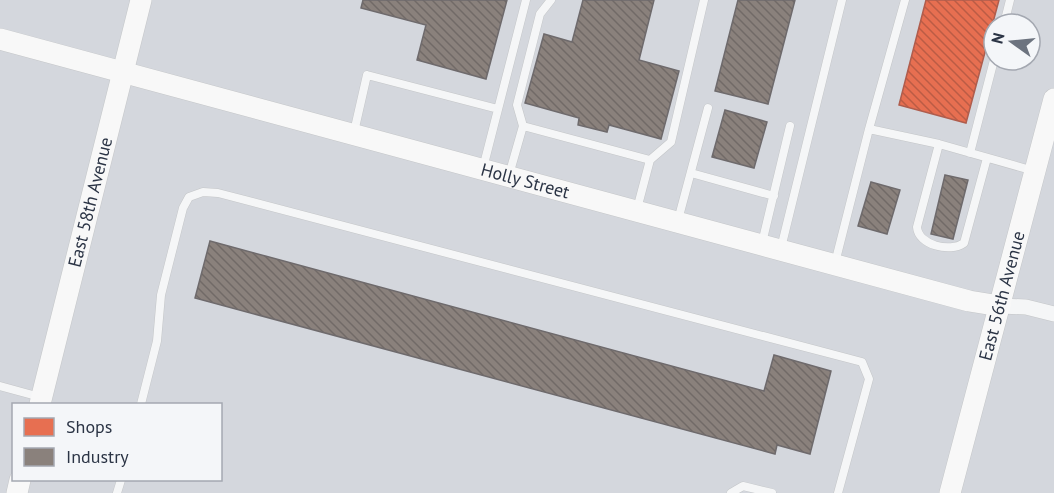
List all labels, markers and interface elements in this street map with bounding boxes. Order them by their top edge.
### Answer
north arrow [982,12,1042,72]
text: N [986,30,1009,46]
street label: East 58th Avenue [63,135,117,269]
street label: Holly Street [478,158,572,203]
street label: East 56th Avenue [973,228,1030,363]
legend [12,403,222,481]
text: Shops [66,415,112,438]
text: Industry [66,445,129,468]

